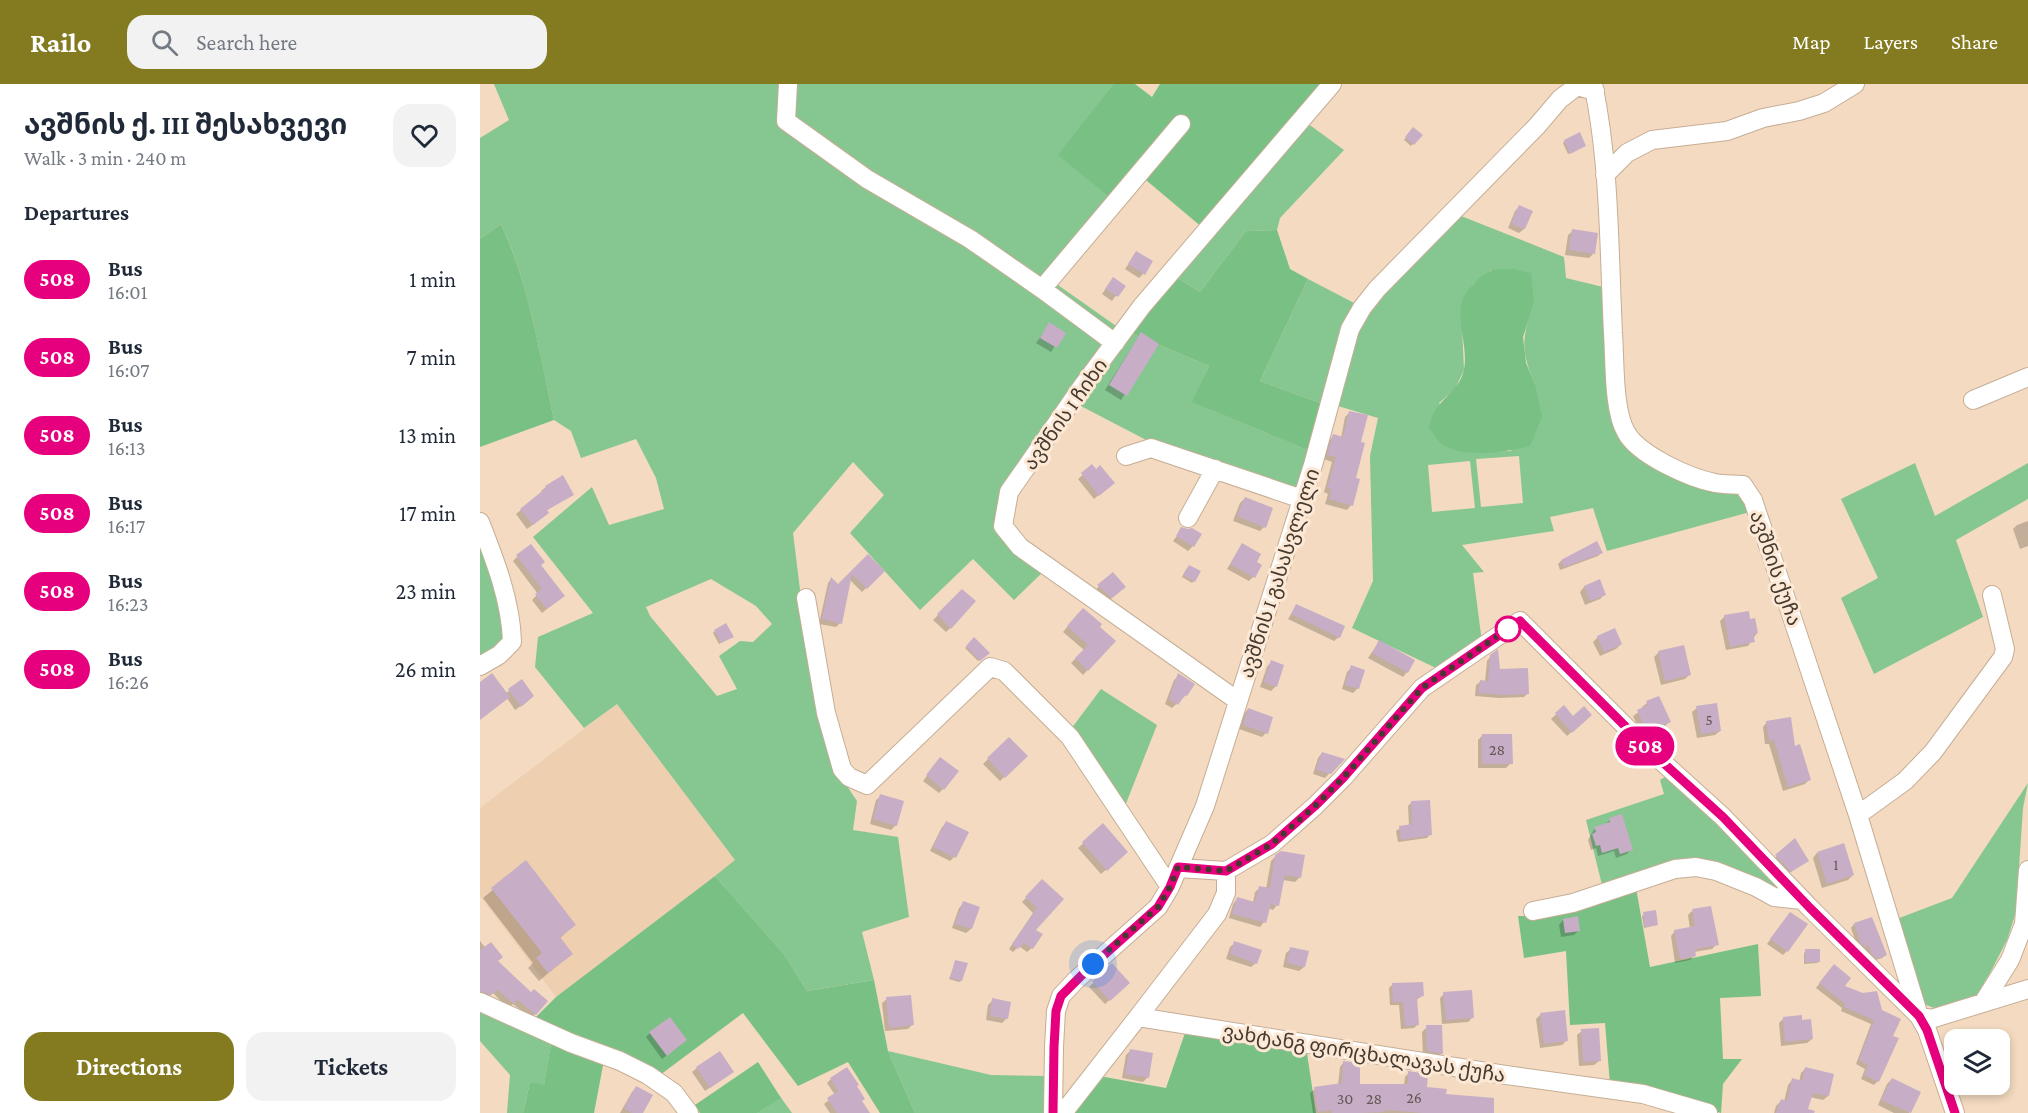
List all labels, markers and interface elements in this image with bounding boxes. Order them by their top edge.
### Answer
search box [127,15,547,69]
icon: search [148,26,181,59]
text: Railo [30,27,91,58]
text: Search here [196,30,297,55]
text: Map [1792,30,1831,54]
text: Layers [1864,30,1918,54]
text: Share [1951,30,1998,54]
button: heart [393,104,456,167]
text: ავშნის ქ. III შესახვევი [24,109,347,140]
text: Walk · 3 min · 240 m [24,147,186,169]
text: Departures [24,200,129,225]
text: Bus [108,256,142,281]
text: 508 [39,267,75,291]
text: 1 min [409,267,456,292]
text: 16:01 [108,281,147,303]
text: Bus [108,334,142,359]
text: 508 [39,345,75,369]
text: 7 min [406,345,456,370]
street label: ავშნის I ჩიხი [1019,354,1112,474]
text: 16:07 [108,359,149,381]
text: Bus [108,412,142,437]
text: 508 [39,423,75,447]
text: 13 min [399,423,456,448]
text: 16:13 [108,437,146,459]
street label: ავშნის I გასასვლელი [1235,466,1325,681]
text: Bus [108,490,142,515]
text: 508 [39,501,75,525]
text: 17 min [399,501,456,526]
street label: ავშნის ქუჩა [1745,508,1806,629]
text: 16:17 [108,515,145,537]
text: Bus [108,568,142,593]
text: 508 [39,579,75,603]
text: 23 min [396,579,456,604]
text: 16:23 [108,593,148,615]
unlabelled marker [1495,616,1521,642]
text: Bus [108,646,142,671]
text: 508 [39,657,75,681]
text: 26 min [395,657,456,682]
text: 16:26 [108,671,149,693]
house number: 5 [1705,711,1713,728]
line badge: 508 [1610,726,1680,766]
text: 508 [1627,734,1663,758]
house number: 28 [1489,741,1505,758]
house number: 1 [1833,856,1839,873]
your location [1078,949,1108,979]
street label: ვახტანგ ფირცხალავას ქუჩა [1221,1020,1507,1088]
map controls [1944,1029,2010,1095]
button: layers [1944,1029,2010,1095]
button: Directions [24,1032,234,1101]
button: Tickets [246,1032,456,1101]
house number: 26 [1406,1089,1422,1106]
house number: 30 [1337,1090,1353,1107]
house number: 28 [1366,1090,1382,1107]

